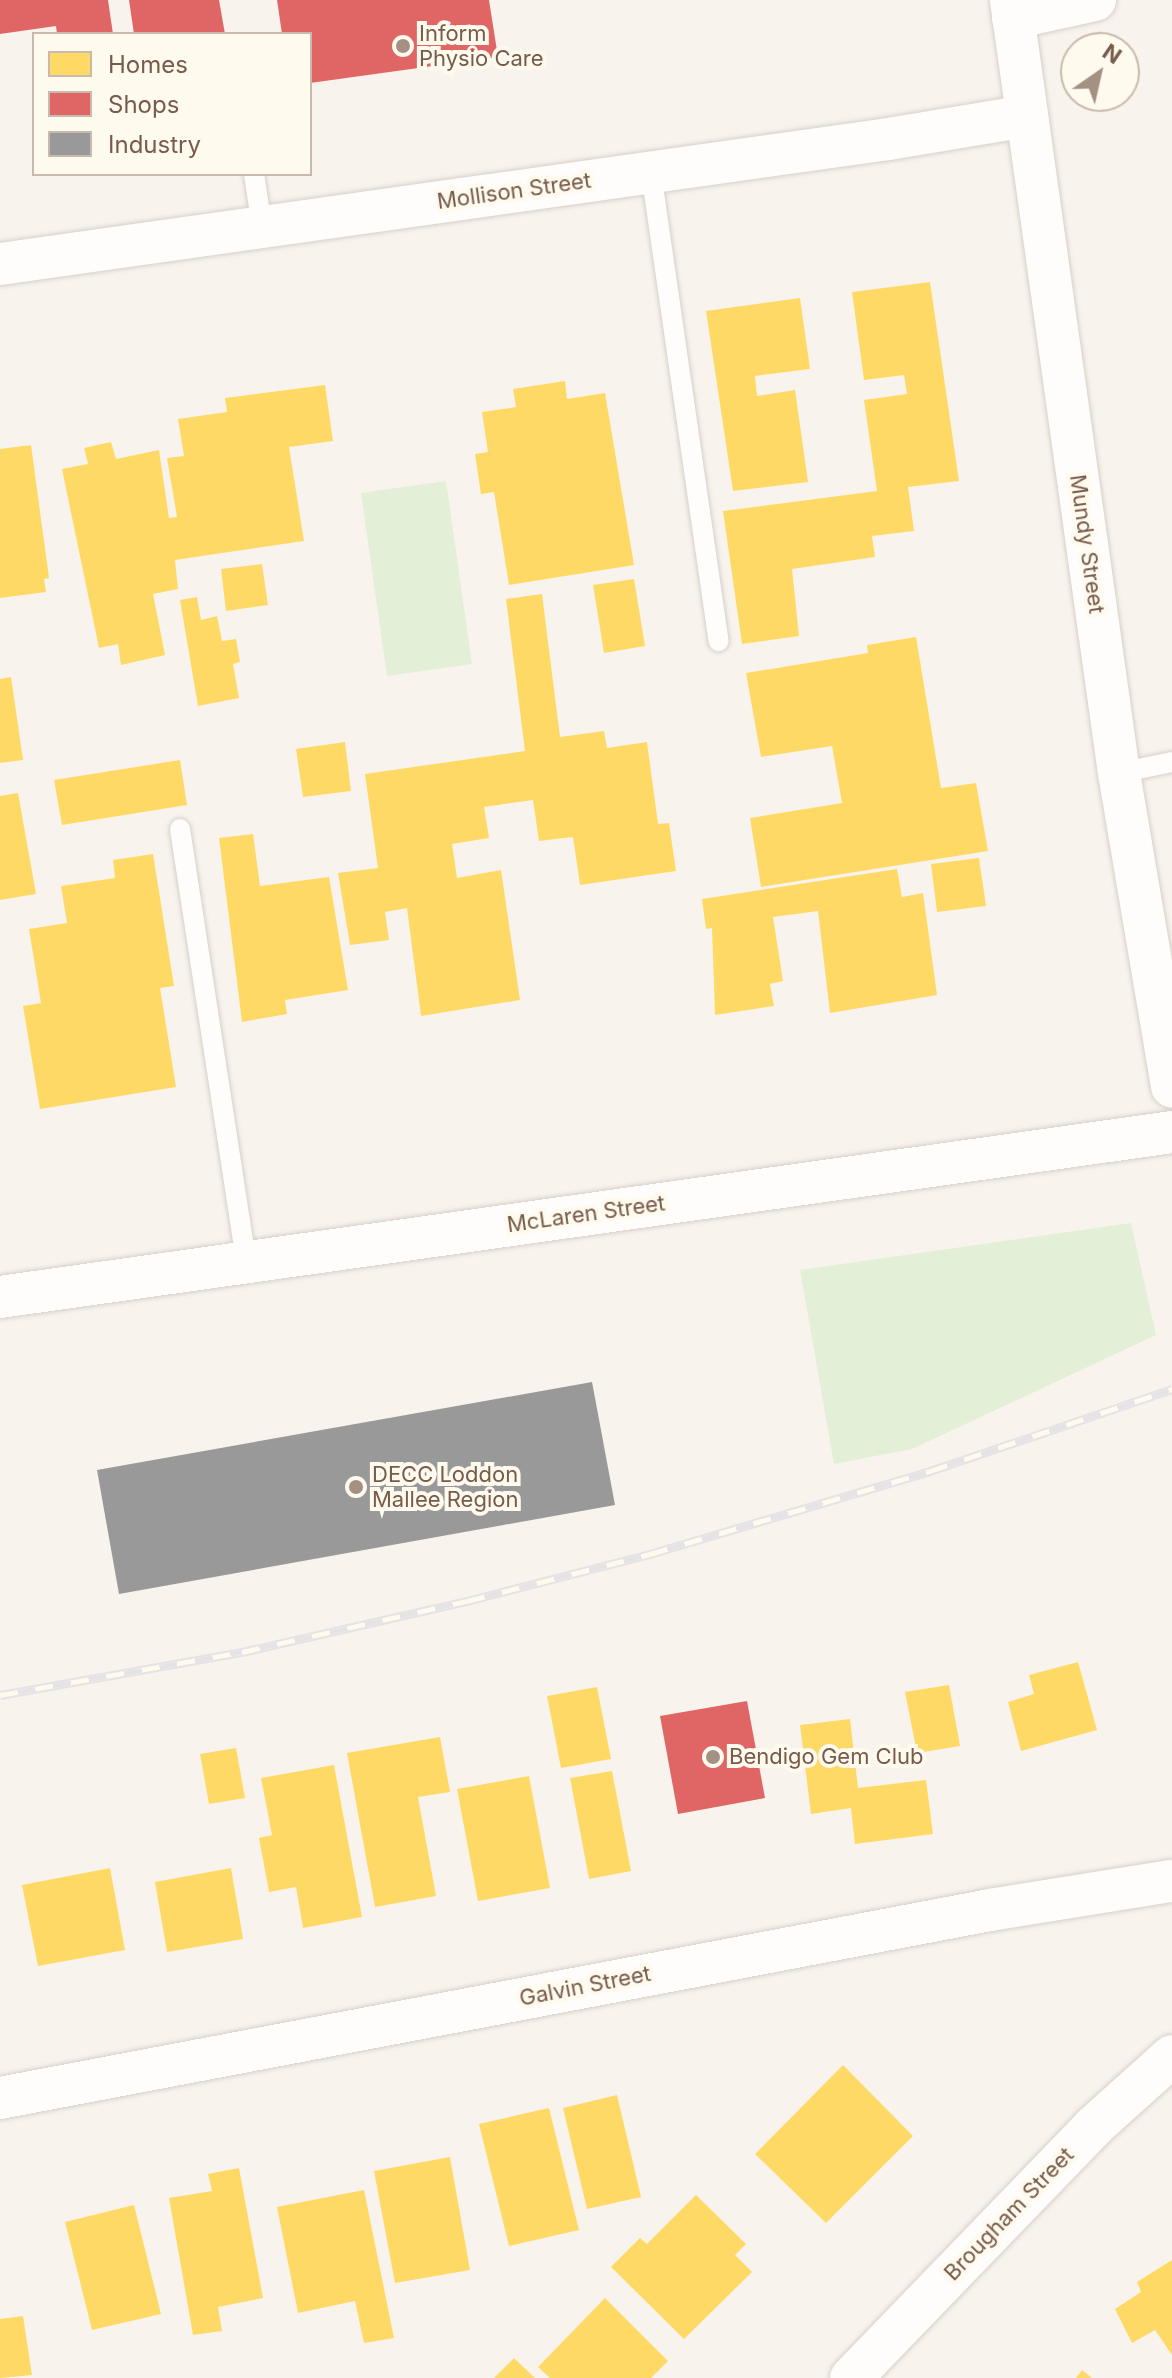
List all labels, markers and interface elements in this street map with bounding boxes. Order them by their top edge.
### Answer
place label: Inform Physio Care [419,20,544,72]
legend [32,32,312,176]
north arrow [1060,32,1140,112]
marker: Inform Physio Care [394,37,412,55]
text: N [1098,38,1127,69]
text: Homes [108,50,188,79]
text: Shops [108,90,179,119]
text: Industry [108,130,201,159]
street label: Mollison Street [435,167,593,215]
street label: Mundy Street [1064,473,1110,615]
street label: McLaren Street [505,1190,667,1238]
place label: DECC Loddon Mallee Region [372,1461,518,1512]
marker: DECC Loddon Mallee Region [347,1478,365,1496]
place label: Bendigo Gem Club [729,1744,923,1770]
marker: Bendigo Gem Club [704,1748,722,1766]
street label: Galvin Street [517,1960,653,2012]
street label: Brougham Street [939,2142,1079,2286]

